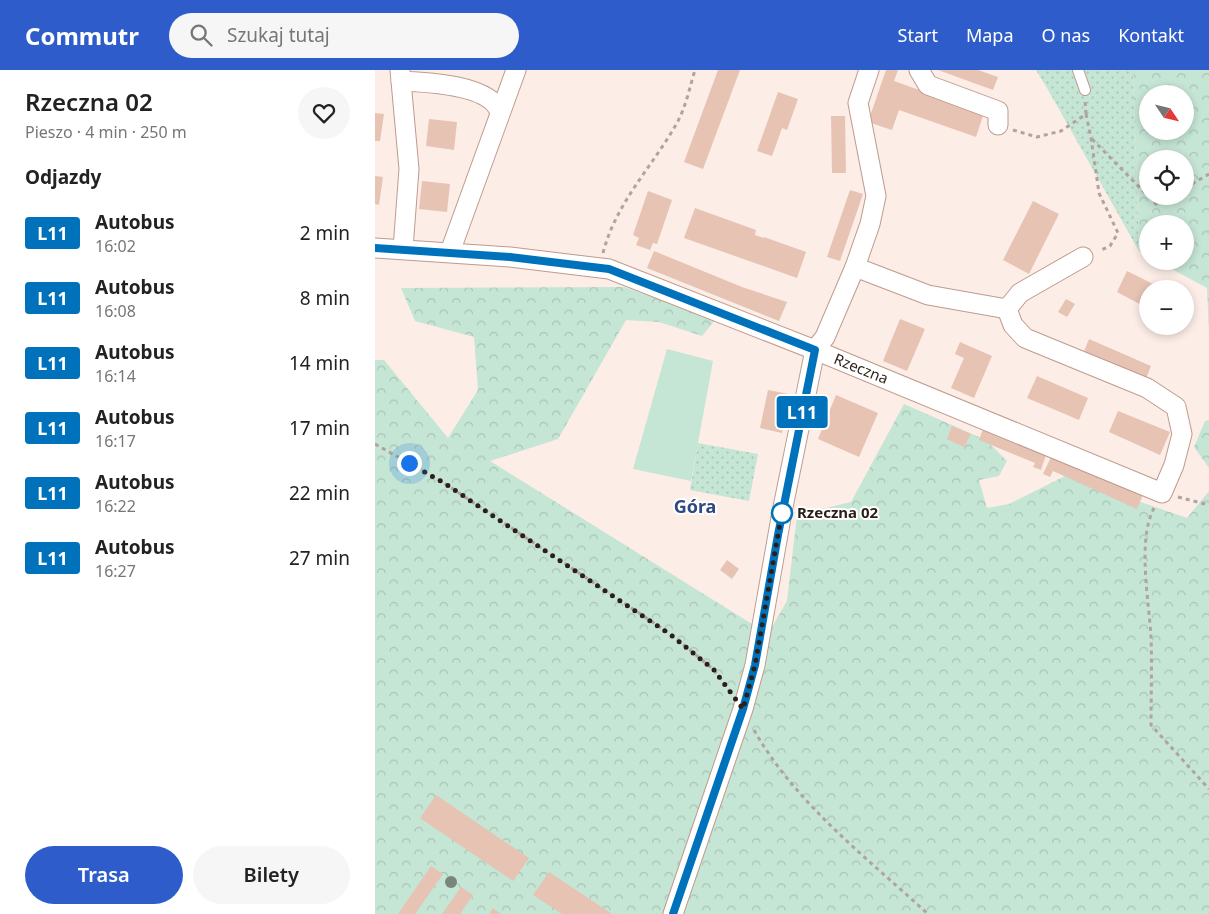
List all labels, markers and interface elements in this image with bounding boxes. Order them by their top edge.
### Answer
search box [169,13,519,58]
text: Commutr [25,19,139,52]
icon: search [187,21,215,49]
text: Szukaj tutaj [227,22,330,48]
text: Start [898,23,938,47]
text: Mapa [966,23,1014,47]
text: O nas [1042,23,1090,47]
text: Kontakt [1118,23,1184,47]
text: Rzeczna 02 [25,85,153,118]
north arrow [1139,85,1194,140]
map controls [1139,85,1194,335]
button: heart [298,87,350,139]
text: Pieszo · 4 min · 250 m [25,121,187,143]
button: locate [1139,150,1194,205]
text: Odjazdy [25,164,101,190]
text: Autobus [95,209,175,235]
button: + [1139,215,1194,270]
text: 2 min [300,220,350,246]
text: L11 [37,221,68,245]
text: 16:02 [95,235,136,257]
text: Autobus [95,274,175,300]
button: − [1139,280,1194,335]
text: 8 min [300,285,350,311]
text: L11 [37,286,68,310]
text: 16:08 [95,300,136,322]
text: Autobus [95,339,175,365]
street label: Rzeczna [831,348,891,388]
text: 14 min [289,350,350,376]
text: L11 [37,351,68,375]
text: 16:14 [95,365,136,387]
line badge: L11 [773,396,831,428]
text: L11 [787,400,817,424]
text: Autobus [95,404,175,430]
text: 17 min [289,415,350,441]
text: L11 [37,416,68,440]
text: 16:17 [95,430,136,452]
your location [397,451,422,476]
text: Autobus [95,469,175,495]
text: 22 min [289,480,350,506]
text: L11 [37,481,68,505]
district label: Góra [674,494,716,518]
text: 16:22 [95,495,136,517]
marker: Rzeczna 02 [771,502,793,524]
place label: Rzeczna 02 [797,502,879,522]
text: Autobus [95,534,175,560]
text: 27 min [289,545,350,571]
text: L11 [37,546,68,570]
text: 16:27 [95,560,136,582]
button: Trasa [25,846,183,904]
button: Bilety [193,846,350,904]

